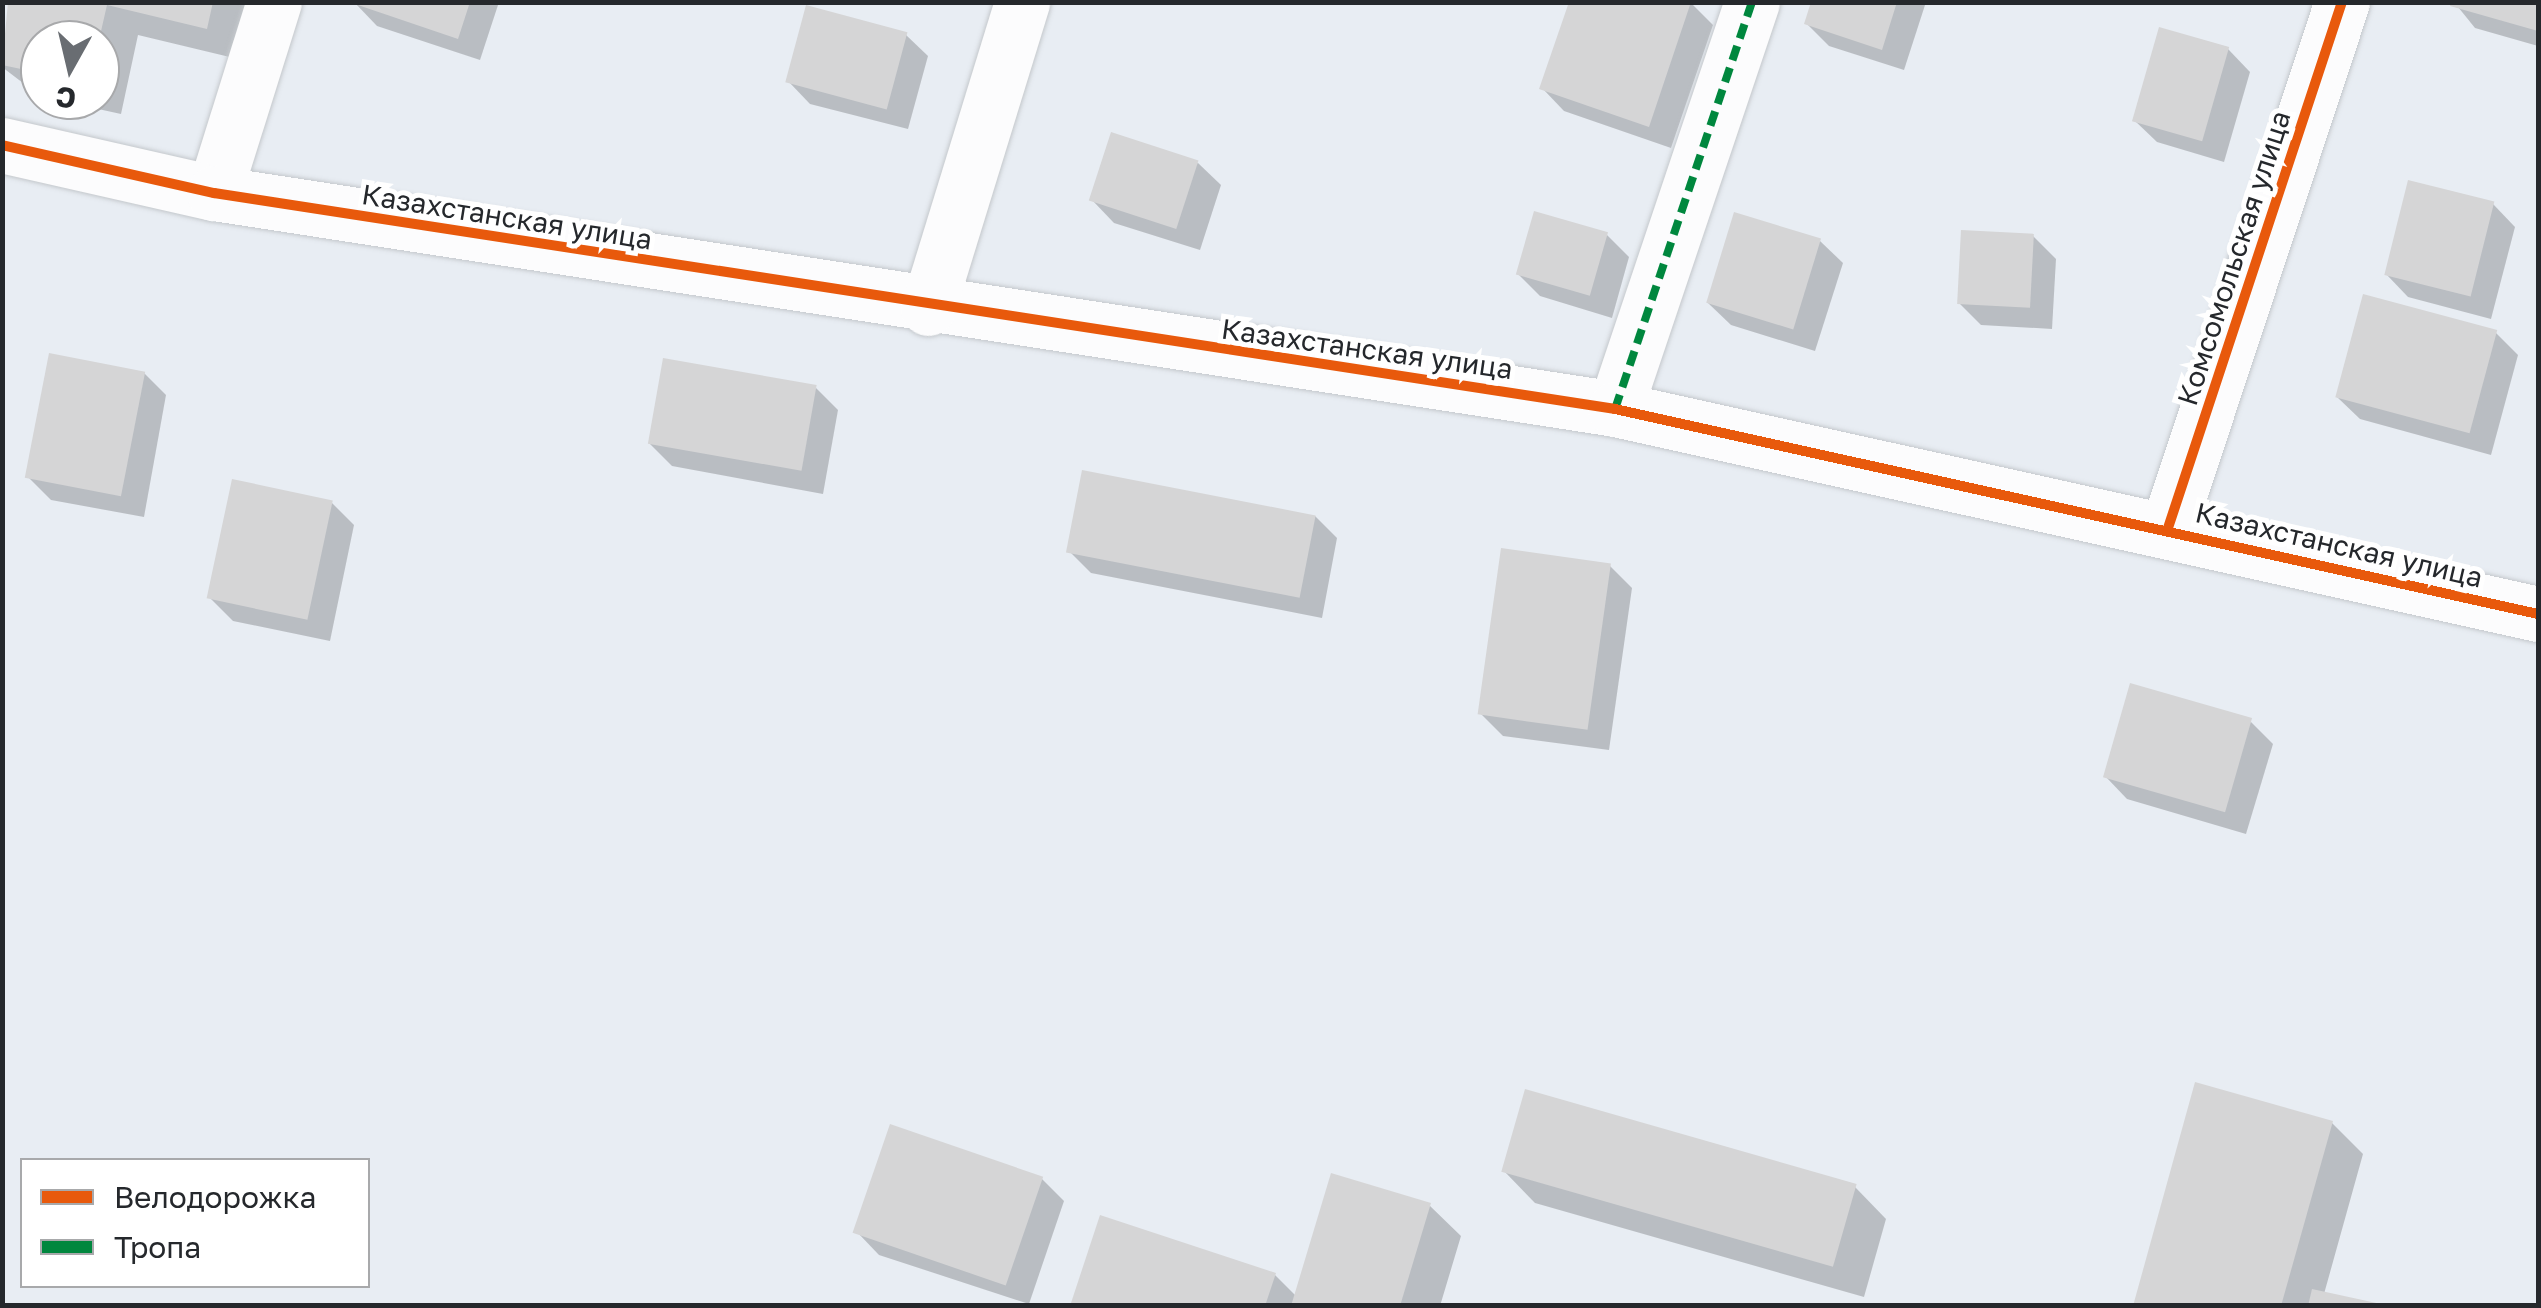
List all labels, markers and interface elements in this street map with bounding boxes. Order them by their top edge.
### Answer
north arrow [20,20,120,120]
text: С [54,81,78,116]
street label: Комсомольская улица [2170,106,2298,410]
street label: Казахстанская улица [359,177,655,257]
street label: Казахстанская улица [1219,312,1515,386]
street label: Казахстанская улица [2192,496,2486,594]
legend [20,1158,370,1288]
text: Велодорожка [114,1179,316,1215]
text: Тропа [114,1229,201,1265]

